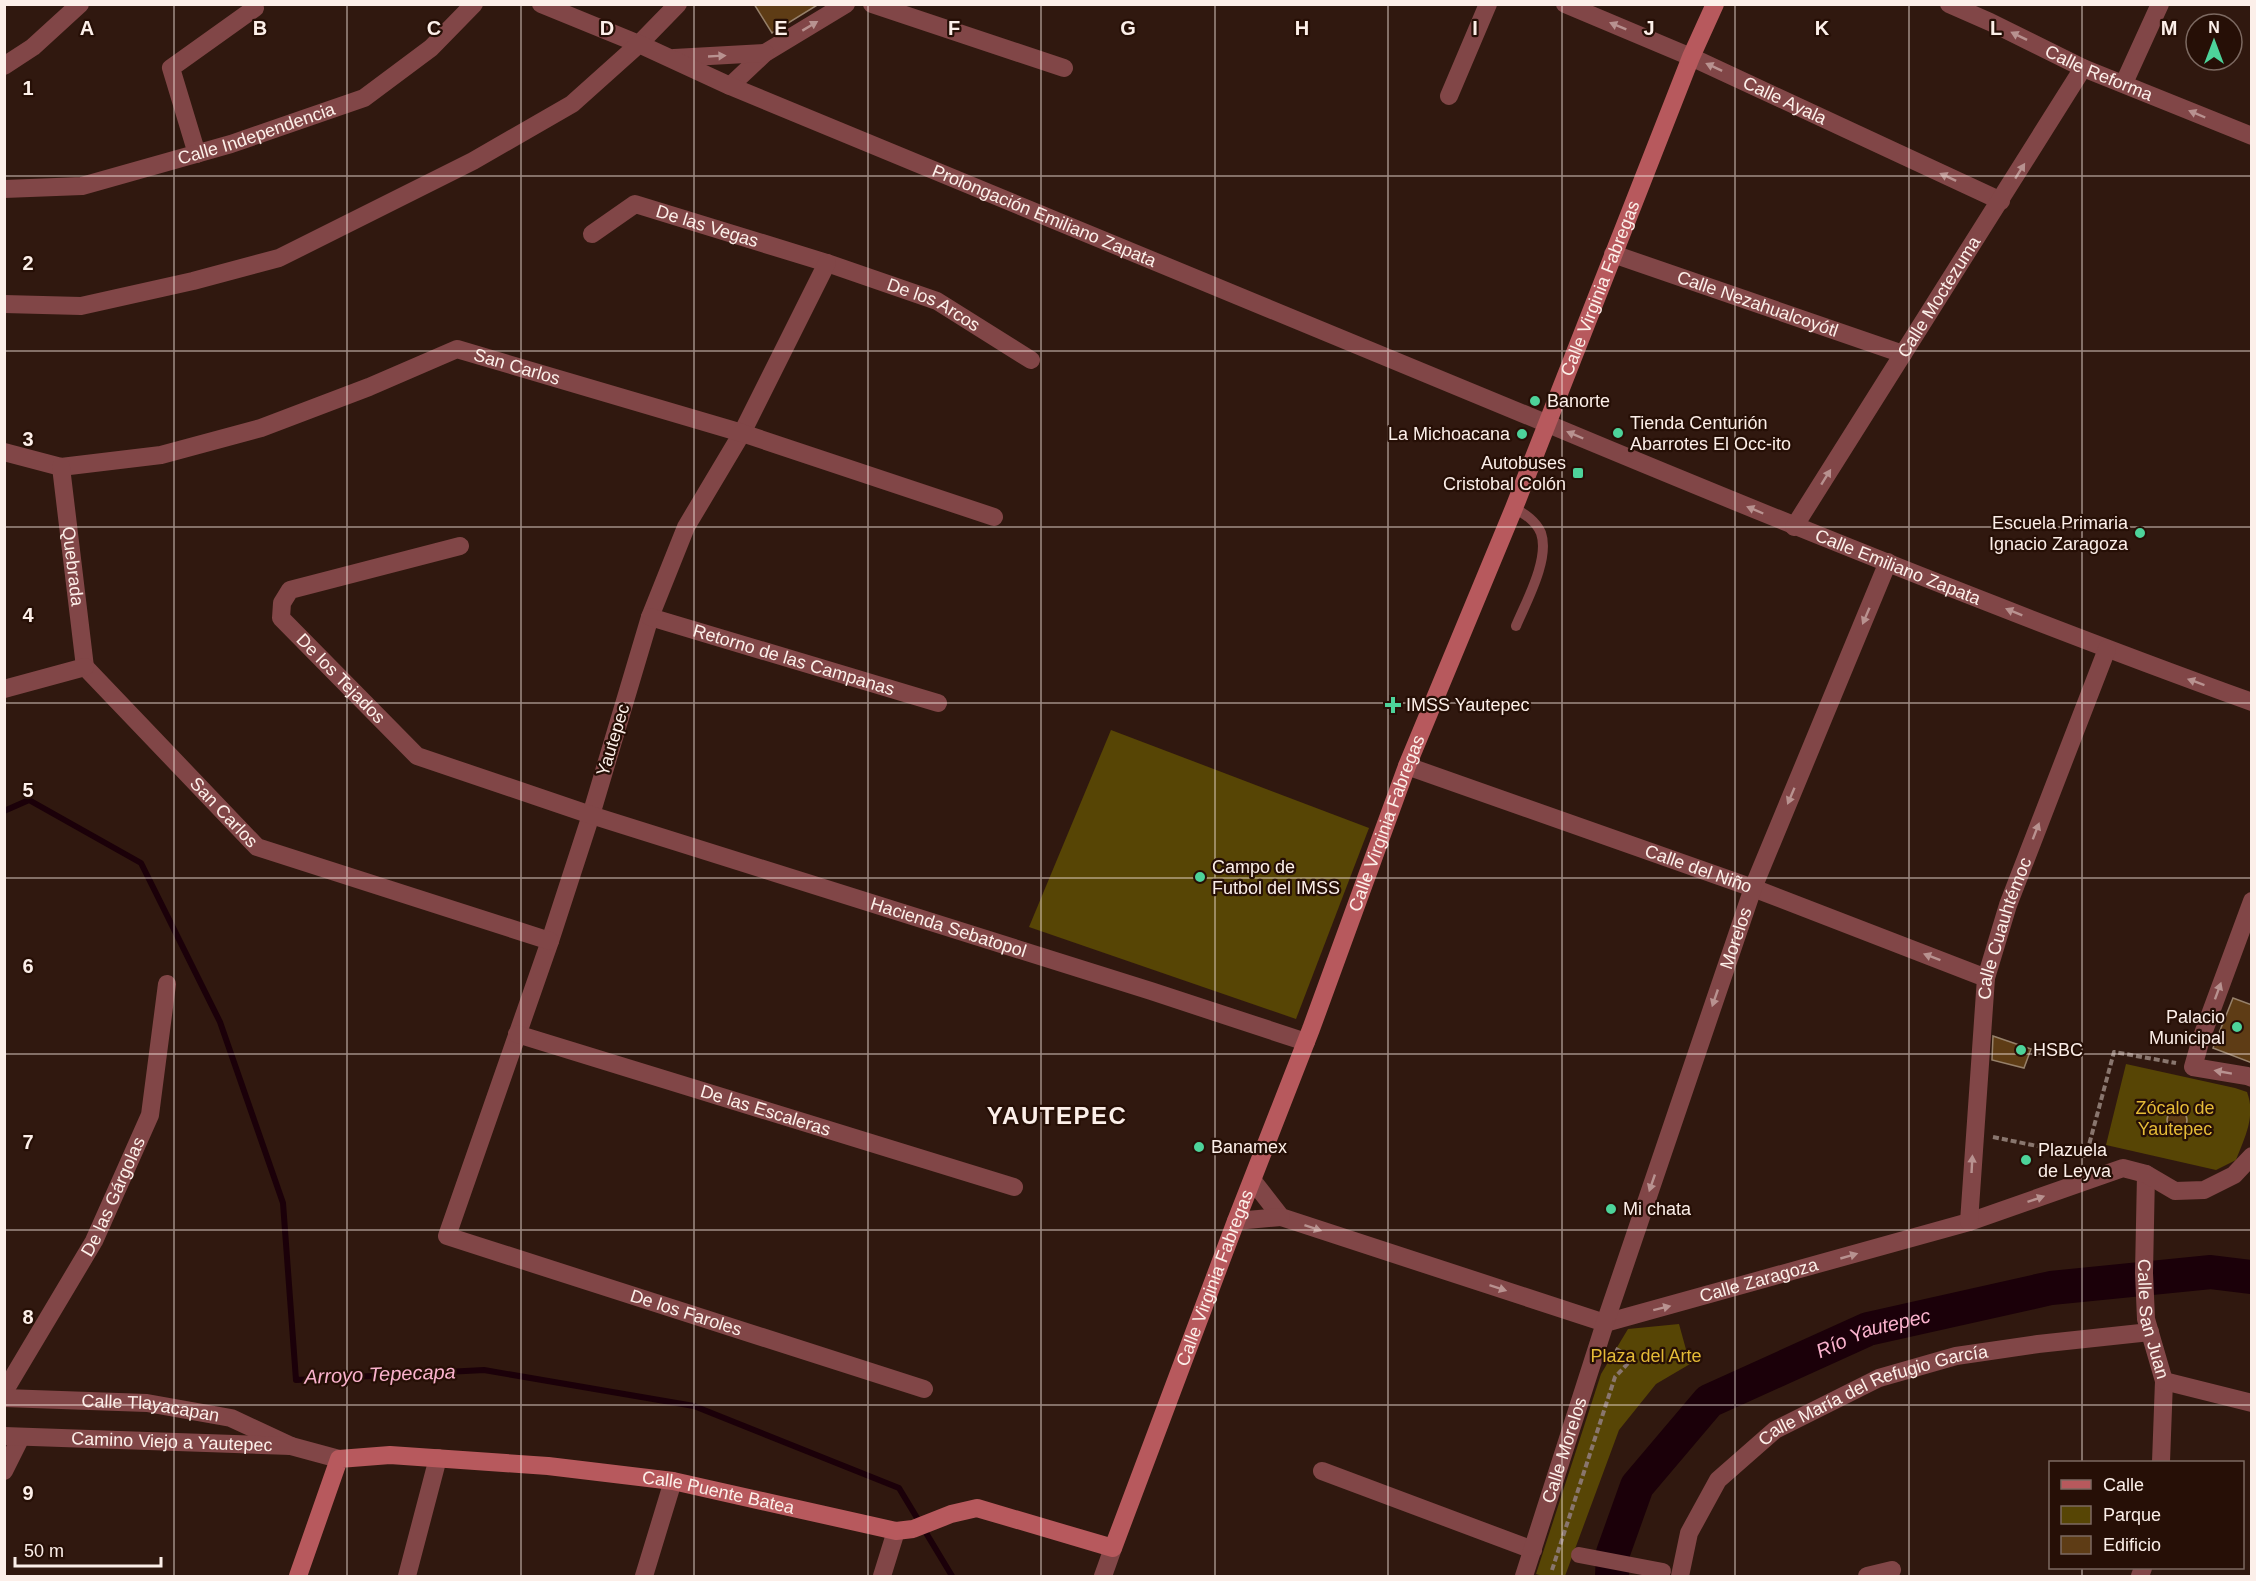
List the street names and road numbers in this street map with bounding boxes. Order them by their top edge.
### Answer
street label: Calle Reforma [2042,41,2156,105]
street label: Calle Ayala [1740,73,1831,129]
street label: Calle Independencia [175,99,338,169]
street label: Prolongación Emiliano Zapata [929,161,1160,271]
street label: Calle Virginia Fabregas [1557,198,1644,379]
street label: De las Vegas [654,201,761,251]
street label: Calle Moctezuma [1893,232,1985,361]
street label: Calle Nezahualcoyótl [1674,267,1841,341]
street label: De los Arcos [884,274,984,335]
street label: San Carlos [471,344,562,389]
street label: Quebrada [58,525,88,608]
street label: Calle Emiliano Zapata [1812,525,1984,609]
street label: Retorno de las Campanas [691,620,897,699]
street label: De los Tejados [292,630,389,728]
street label: Yautepec [593,701,633,779]
street label: Calle Virginia Fabregas [1345,732,1429,914]
street label: San Carlos [186,773,262,851]
street label: Calle del Niño [1642,841,1755,897]
street label: Calle Cuauhtémoc [1975,855,2035,1000]
street label: Hacienda Sebatopol [868,893,1029,961]
street label: Morelos [1716,905,1756,972]
street label: De las Escaleras [698,1081,833,1140]
street label: De las Gárgolas [77,1134,149,1260]
street label: Calle Virginia Fabregas [1172,1187,1257,1369]
street label: Calle Zaragoza [1697,1254,1821,1306]
street label: Calle San Juan [2134,1259,2173,1381]
street label: De los Faroles [628,1285,744,1340]
street label: Calle María del Refugio García [1754,1341,1990,1450]
street label: Calle Tlayacapan [81,1391,221,1426]
street label: Calle Morelos [1538,1395,1591,1506]
street label: Camino Viejo a Yautepec [71,1428,273,1455]
street label: Calle Puente Batea [641,1467,797,1518]

